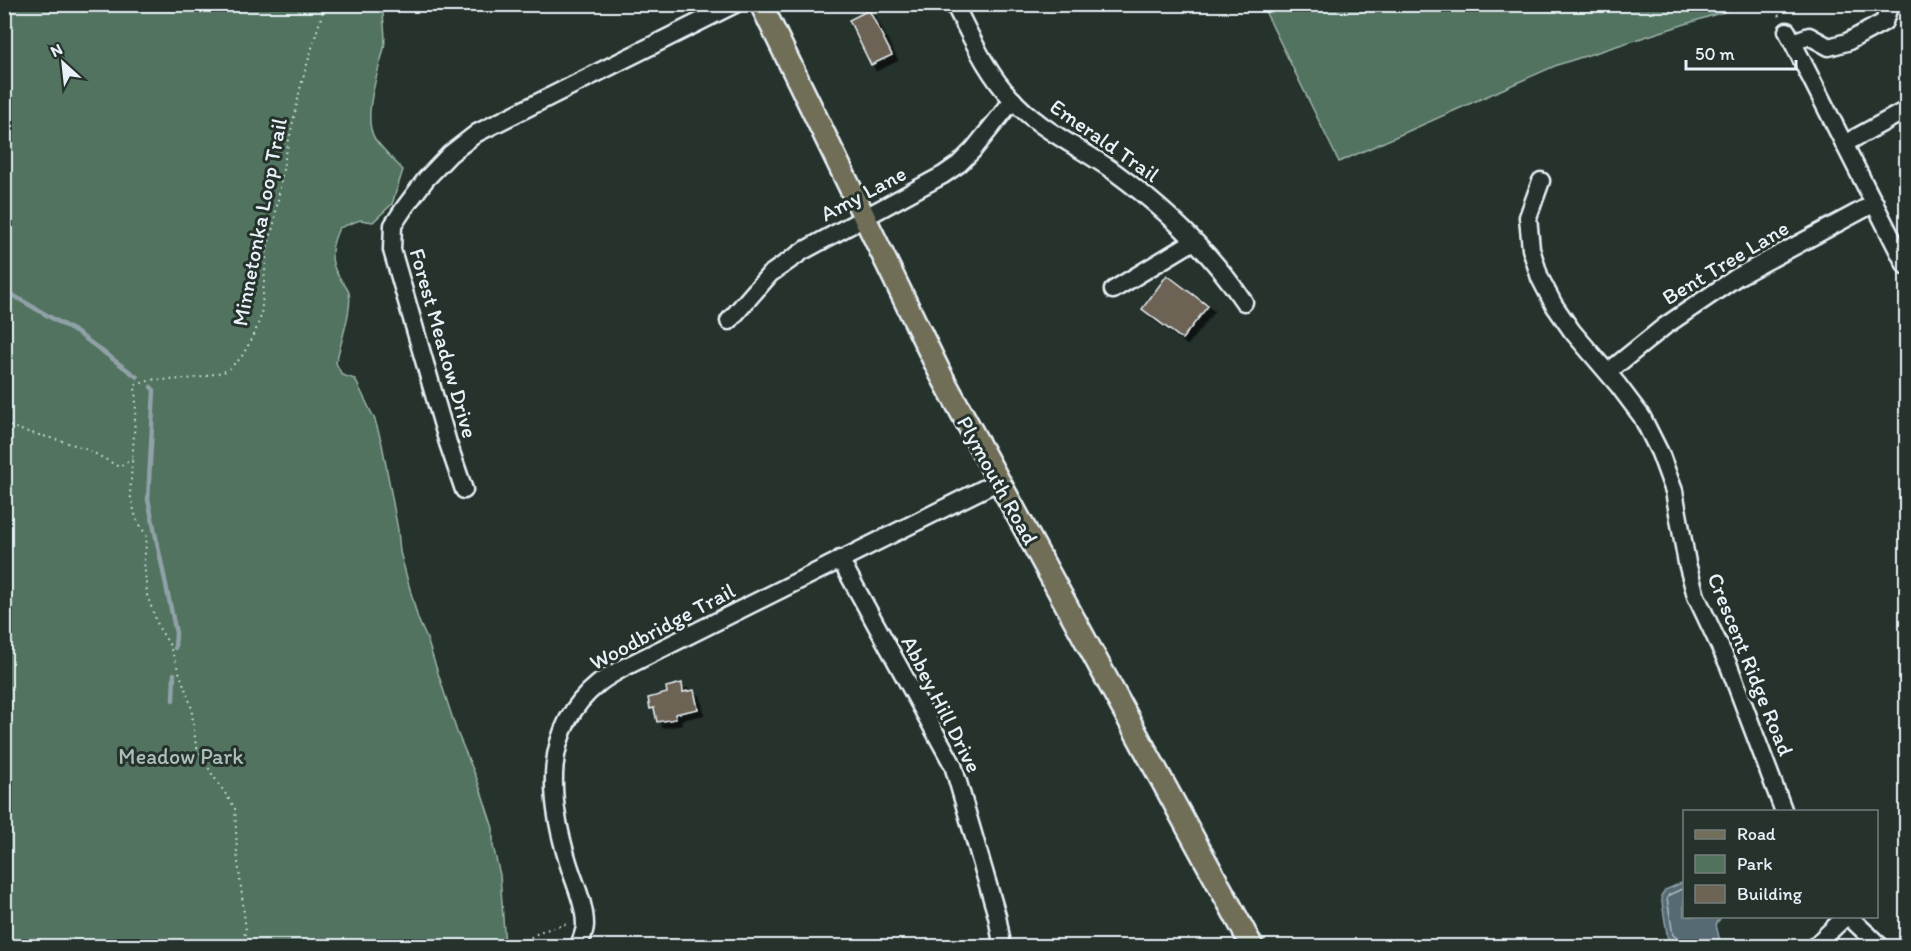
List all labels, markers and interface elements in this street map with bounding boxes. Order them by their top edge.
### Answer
north arrow [33,33,93,93]
scale bar [1686,33,1796,71]
text: N [47,39,66,61]
text: 50 m [1695,43,1735,65]
street label: Emerald Trail [1045,93,1165,188]
street label: Minnetonka Loop Trail [226,116,293,328]
street label: Amy Lane [816,160,911,227]
street label: Bent Tree Lane [1657,214,1793,311]
street label: Forest Meadow Drive [403,245,484,441]
street label: Plymouth Road [951,411,1044,549]
street label: Crescent Ridge Road [1702,569,1800,760]
street label: Woodbridge Trail [585,577,740,676]
street label: Abbey Hill Drive [895,631,988,777]
park label: Meadow Park [118,743,244,770]
legend [1683,810,1878,918]
text: Road [1737,823,1776,845]
text: Park [1737,853,1772,875]
text: Building [1737,883,1803,905]

